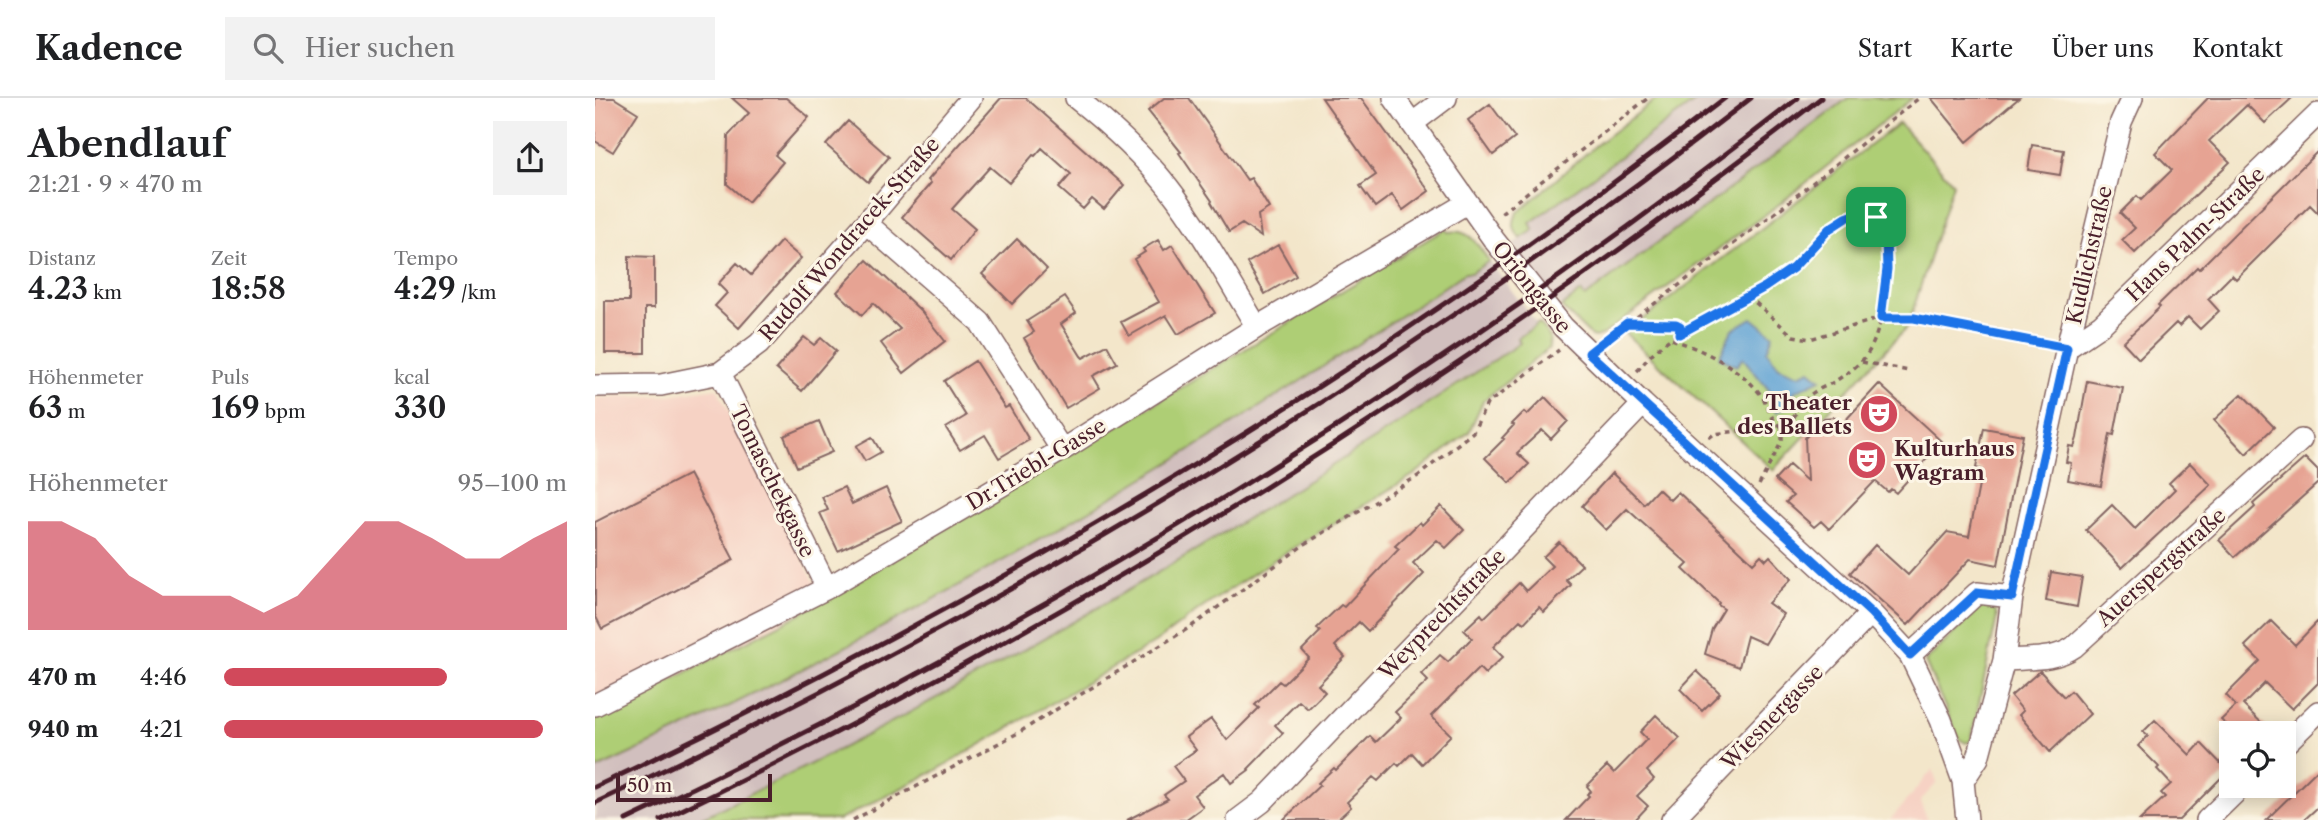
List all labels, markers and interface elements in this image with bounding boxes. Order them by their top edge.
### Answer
search box [225,17,715,80]
text: Kadence [35,28,183,69]
icon: search [249,29,287,67]
text: Hier suchen [305,32,455,64]
text: Start [1858,34,1912,63]
text: Karte [1950,34,2013,63]
text: Über uns [2051,34,2154,63]
text: Kontakt [2192,34,2283,63]
text: Abendlauf [28,120,227,167]
button: share [493,121,567,195]
street label: Rudolf Wondracek-Straße [754,132,944,346]
street label: Hans Palm-Straße [2120,161,2270,307]
text: 21:21 · 9 × 470 m [28,170,203,198]
street label: Kudlichstraße [2061,183,2117,327]
pin [1846,187,1906,247]
icon: arrive [1857,198,1895,236]
street label: Oriongasse [1487,236,1577,338]
text: Distanz [28,247,96,270]
text: Zeit [211,247,247,270]
text: Tempo [394,247,458,270]
text: 4.23 [28,270,88,307]
text: 18:58 [211,270,286,307]
text: 4:29 [394,270,456,307]
text: km [88,281,122,304]
text: /km [456,281,496,304]
text: Höhenmeter [28,366,144,389]
text: Puls [211,366,249,389]
text: kcal [394,366,430,389]
text: 63 [28,389,63,426]
text: 169 [211,389,260,426]
text: 330 [394,389,447,426]
place label: Theater des Ballets [1737,390,1853,439]
theatre icon: Theater des Ballets [1858,393,1900,435]
text: m [63,400,85,423]
text: bpm [260,400,306,423]
street label: Tomaschekgasse [725,401,821,561]
street label: Dr.Triebl-Gasse [962,413,1110,515]
place label: Kulturhaus Wagram [1893,436,2015,485]
theatre icon: Kulturhaus Wagram [1846,439,1888,481]
text: Höhenmeter [28,469,168,497]
text: 95–100 m [458,469,567,497]
street label: Auerspergstraße [2091,502,2231,632]
street label: Weyprechtstraße [1373,544,1511,685]
street label: Wiesnergasse [1715,659,1828,775]
text: 470 m [28,663,97,691]
text: 4:46 [140,663,187,691]
text: 940 m [28,715,99,743]
text: 4:21 [140,715,183,743]
map controls [2219,721,2296,798]
button: locate [2219,721,2296,798]
scale bar [616,771,772,803]
text: 50 m [627,774,672,797]

